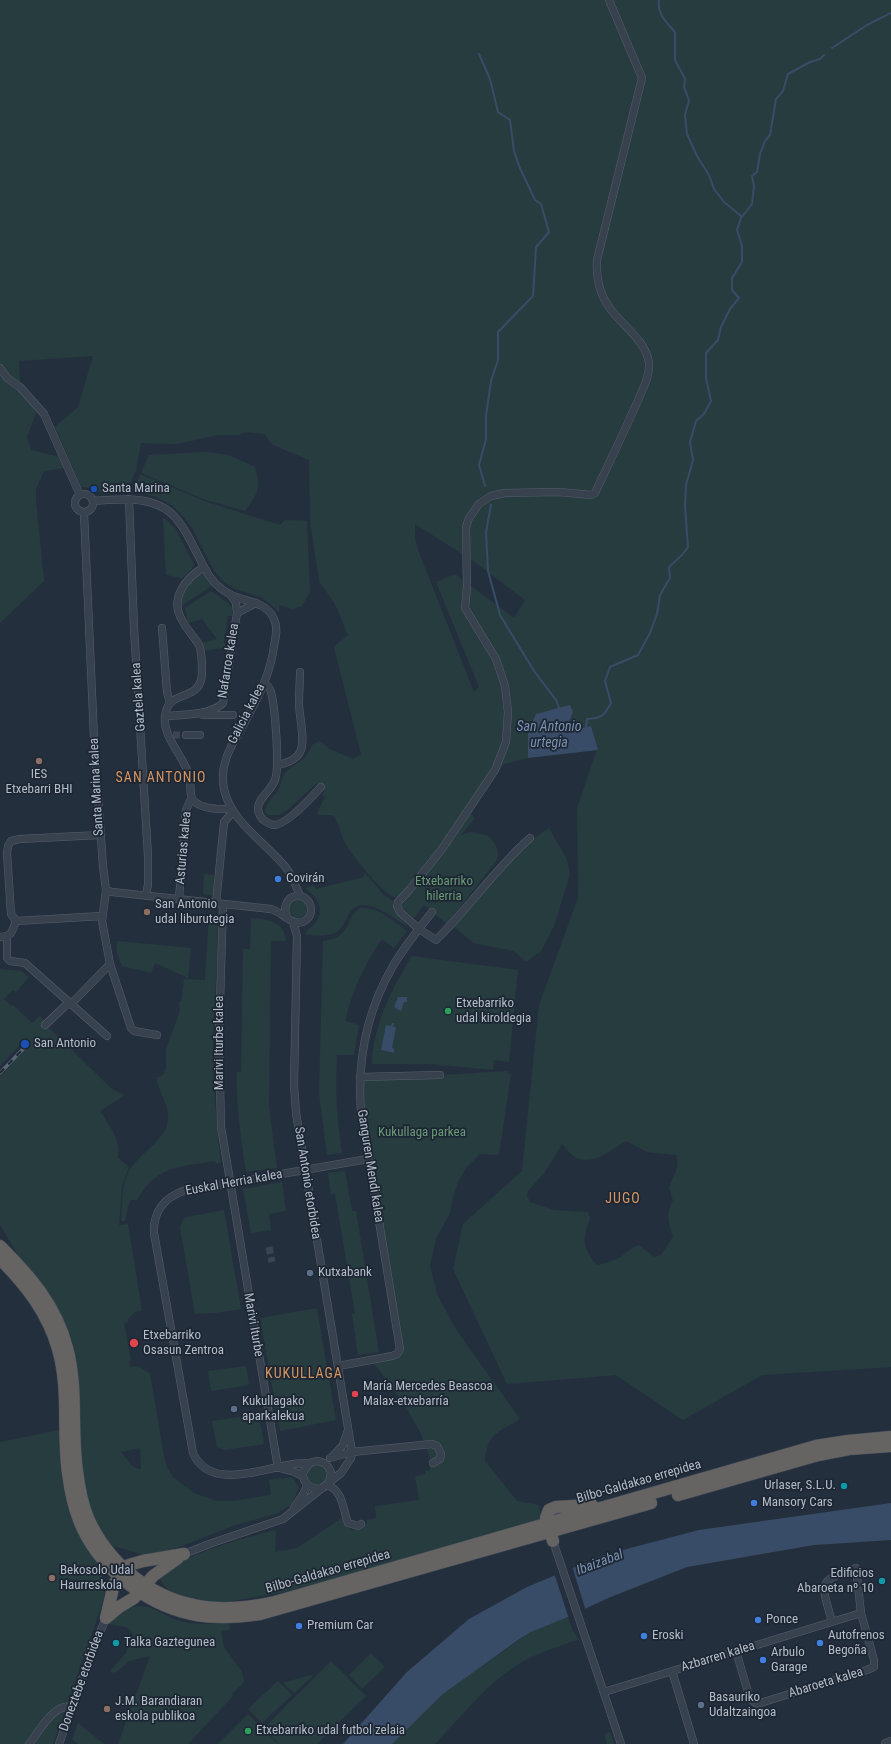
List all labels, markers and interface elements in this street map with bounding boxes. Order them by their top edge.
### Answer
place label: Santa Marina [102,481,170,497]
marker: Santa Marina [89,484,99,494]
street label: Nafarroa kalea [215,622,243,700]
street label: Gaztela kalea [129,662,149,732]
street label: Galicia kalea [225,681,269,747]
water label: San Antonio urtegia [517,719,581,752]
street label: Santa Marina kalea [87,738,107,836]
marker: IES Etxebarri BHI [34,756,44,766]
place label: IES Etxebarri BHI [6,767,72,798]
district label: SAN ANTONIO [116,770,206,786]
street label: Asturias kalea [173,811,195,885]
place label: Covirán [286,871,325,887]
marker: Covirán [273,874,283,884]
park label: Etxebarriko hilerria [415,874,473,905]
place label: San Antonio udal liburutegia [155,897,234,928]
marker: San Antonio udal liburutegia [142,907,152,917]
street label: Marivi Iturbe kalea [212,996,228,1090]
place label: Etxebarriko udal kiroldegia [456,996,531,1027]
marker: Etxebarriko udal kiroldegia [443,1006,453,1016]
place label: San Antonio [34,1036,96,1052]
marker: San Antonio [19,1038,31,1050]
street label: Ganguren Mendi kalea [353,1108,387,1224]
park label: Kukullaga parkea [378,1125,466,1141]
street label: San Antonio etorbidea [290,1126,324,1240]
street label: Euskal Herria kalea [184,1167,284,1199]
district label: JUGO [605,1191,641,1207]
place label: Kutxabank [318,1265,372,1281]
marker: Kutxabank [305,1268,315,1278]
street label: Marivi Iturbe [240,1292,266,1358]
place label: Etxebarriko Osasun Zentroa [143,1328,224,1359]
marker: Etxebarriko Osasun Zentroa [128,1337,140,1349]
district label: KUKULLAGA [265,1366,343,1382]
place label: María Mercedes Beascoa Malax-etxebarría [363,1379,493,1410]
marker: María Mercedes Beascoa Malax-etxebarría [350,1389,360,1399]
place label: Kukullagako aparkalekua [242,1394,305,1425]
marker: Kukullagako aparkalekua [229,1404,239,1414]
street label: Bilbo-Galdakao errepidea [575,1457,703,1507]
place label: Urlaser, S.L.U. [764,1478,836,1494]
marker: Urlaser, S.L.U. [839,1481,849,1491]
place label: Mansory Cars [762,1495,833,1511]
marker: Mansory Cars [749,1498,759,1508]
water label: Ibaizabal [574,1546,626,1580]
street label: Bilbo-Galdakao errepidea [264,1547,392,1597]
place label: Bekosolo Udal Haurreskola [60,1563,133,1594]
place label: Edificios Abaroeta nº 10 [797,1566,874,1597]
marker: Bekosolo Udal Haurreskola [47,1573,57,1583]
marker: Edificios Abaroeta nº 10 [877,1576,887,1586]
place label: Ponce [766,1612,798,1628]
marker: Ponce [753,1615,763,1625]
place label: Premium Car [307,1618,374,1634]
marker: Premium Car [294,1621,304,1631]
place label: Eroski [652,1628,684,1644]
place label: Autofrenos Begoña [828,1628,885,1659]
street label: Doneztebe etorbidea [57,1629,107,1733]
marker: Eroski [639,1631,649,1641]
place label: Talka Gaztegunea [124,1635,215,1651]
marker: Talka Gaztegunea [111,1638,121,1648]
street label: Azbarren kalea [679,1638,757,1676]
marker: Autofrenos Begoña [815,1638,825,1648]
place label: Arbulo Garage [771,1645,807,1676]
marker: Arbulo Garage [758,1655,768,1665]
street label: Abaroeta kalea [787,1664,865,1702]
place label: Basauriko Udaltzaingoa [709,1690,776,1721]
place label: J.M. Barandiaran eskola publikoa [115,1694,202,1725]
marker: Basauriko Udaltzaingoa [696,1700,706,1710]
marker: J.M. Barandiaran eskola publikoa [102,1704,112,1714]
place label: Etxebarriko udal futbol zelaia [256,1723,405,1739]
marker: Etxebarriko udal futbol zelaia [243,1726,253,1736]

